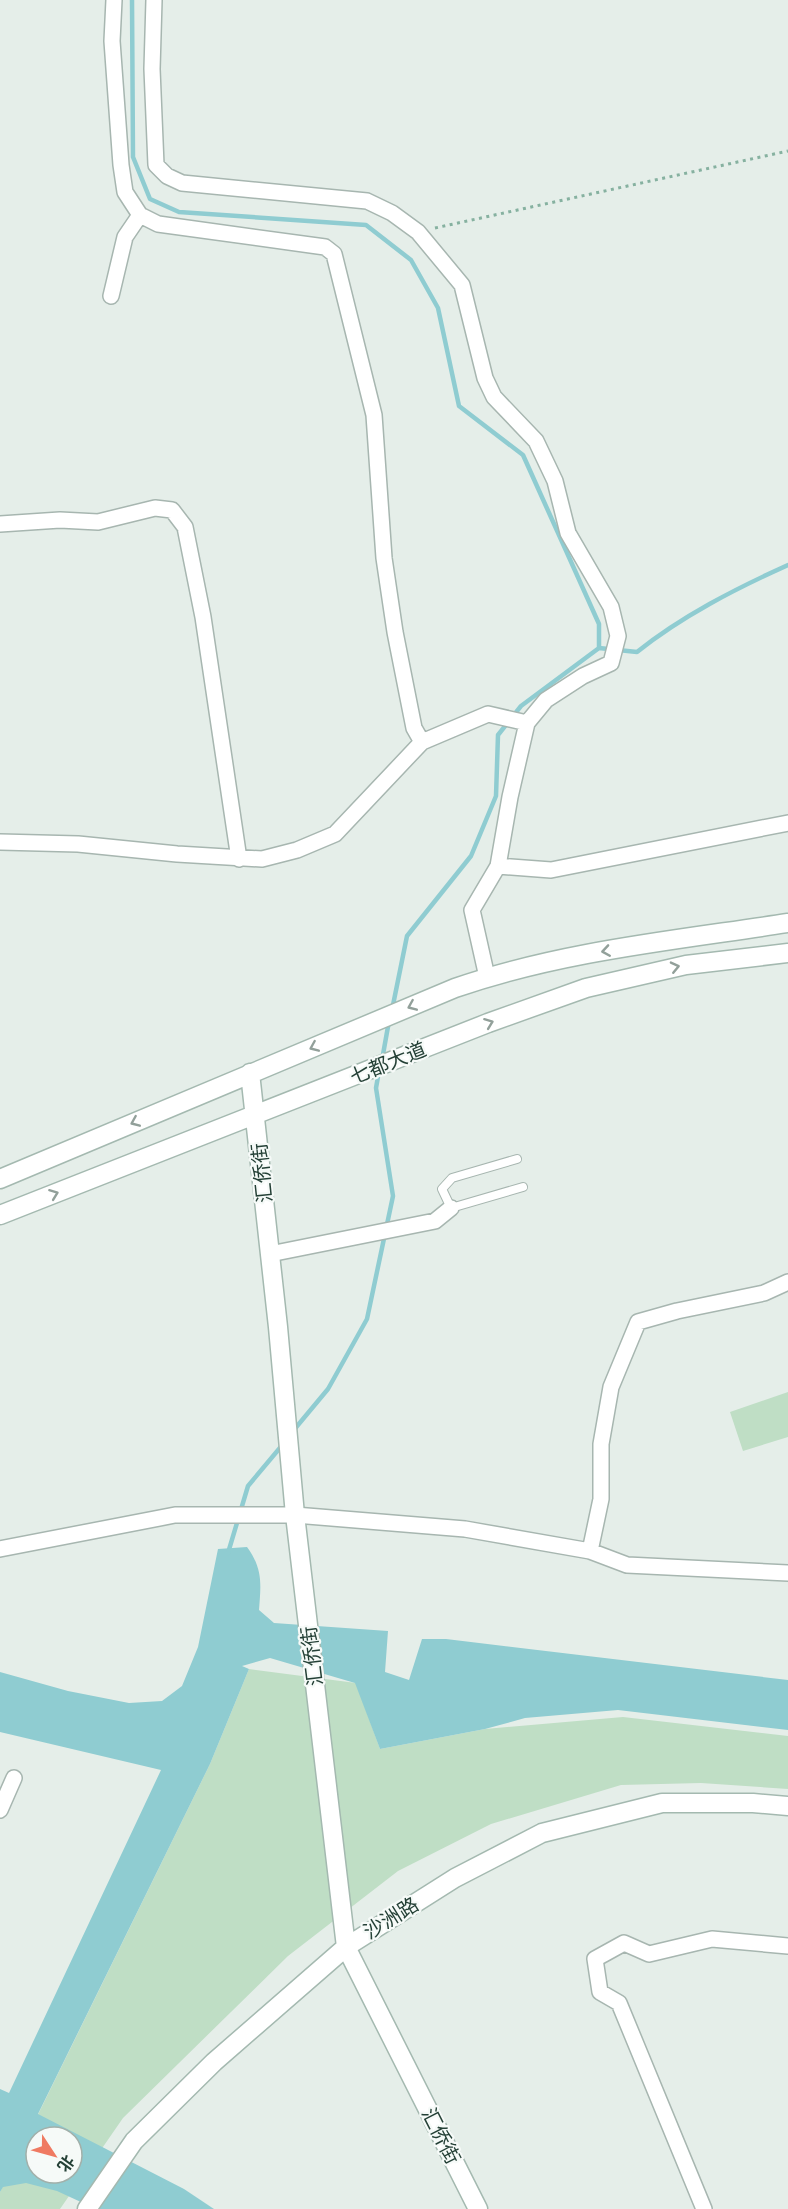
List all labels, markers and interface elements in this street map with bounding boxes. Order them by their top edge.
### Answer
one-way arrow [601,945,610,957]
one-way arrow [670,961,680,974]
one-way arrow [407,999,418,1011]
one-way arrow [482,1018,493,1030]
street label: 七都大道 [347,1038,430,1090]
one-way arrow [310,1040,321,1052]
one-way arrow [130,1115,141,1127]
street label: 汇侨街 [248,1142,278,1204]
one-way arrow [48,1189,59,1201]
street label: 汇侨街 [297,1625,329,1687]
street label: 沙洲路 [360,1893,423,1945]
street label: 汇侨街 [416,2104,464,2169]
north arrow [24,2125,84,2185]
text: 北 [53,2151,78,2176]

